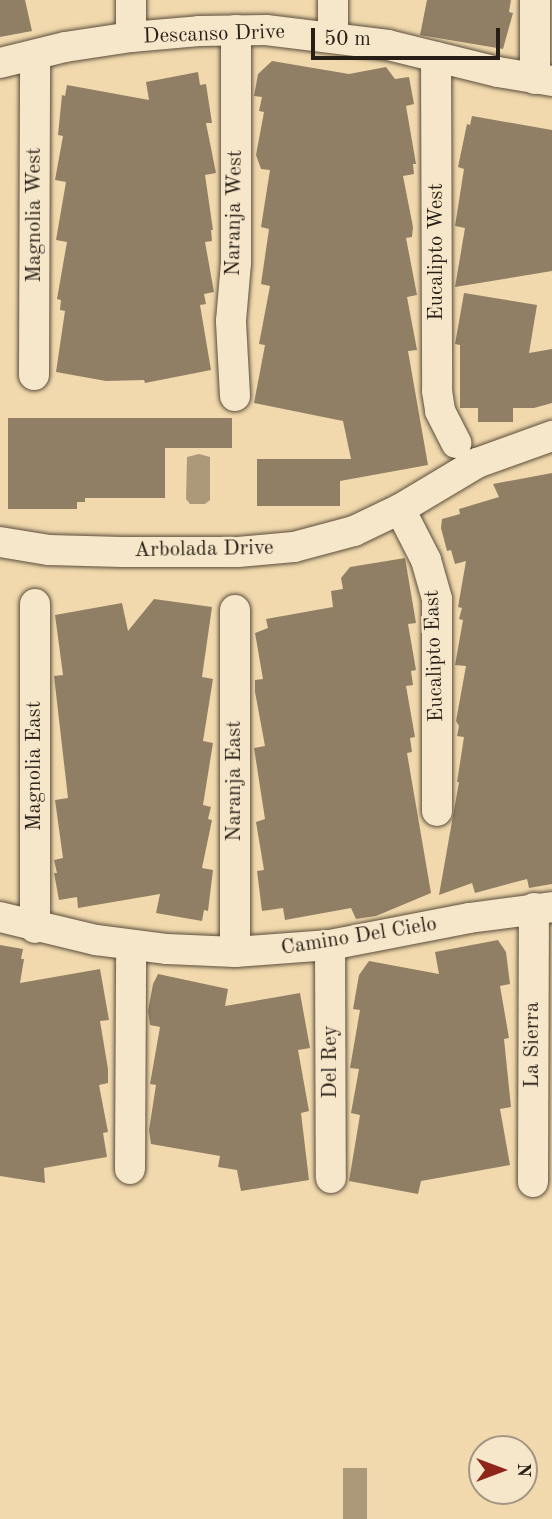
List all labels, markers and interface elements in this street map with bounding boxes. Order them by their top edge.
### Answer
scale bar [314,14,503,58]
street label: Descanso Drive [143,20,285,50]
text: 50 m [324,29,371,50]
street label: Magnolia West [22,147,48,283]
street label: Naranja West [221,150,249,276]
street label: Eucalipto West [424,183,450,321]
street label: Arbolada Drive [134,536,274,564]
street label: Eucalipto East [420,589,450,723]
street label: Magnolia East [22,701,48,831]
street label: Naranja East [222,720,248,842]
street label: Camino Del Cielo [279,912,439,962]
street label: La Sierra [520,1002,546,1088]
street label: Del Rey [318,1025,344,1099]
north arrow [468,1435,538,1505]
text: N [513,1463,532,1477]

